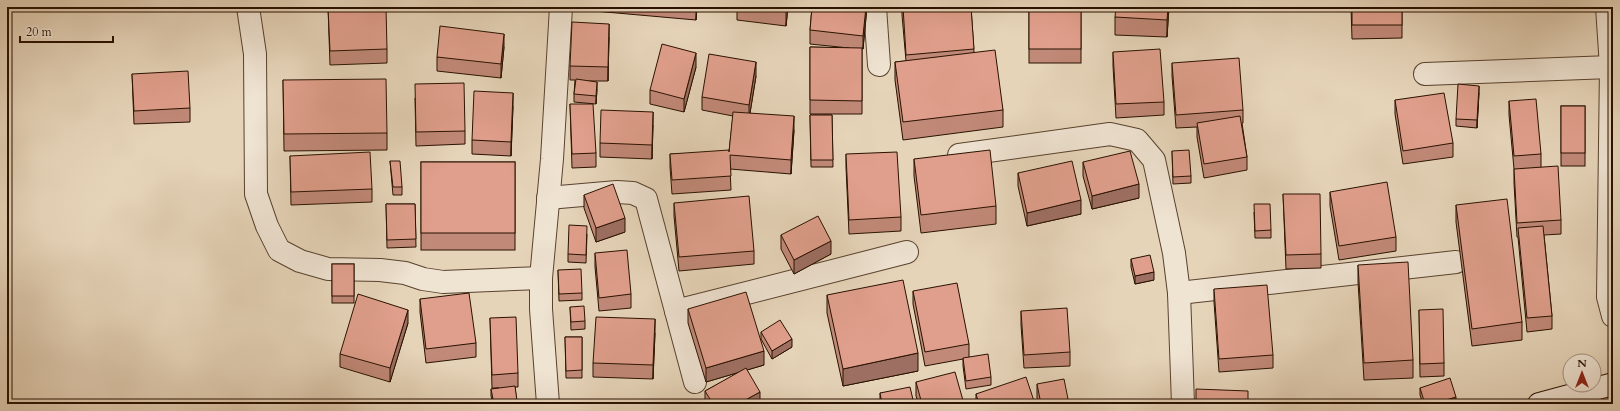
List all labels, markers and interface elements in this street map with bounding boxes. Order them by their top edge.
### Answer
scale bar [20,18,113,44]
text: 20 m [26,24,53,40]
north arrow [1562,353,1602,393]
text: N [1577,356,1587,371]

